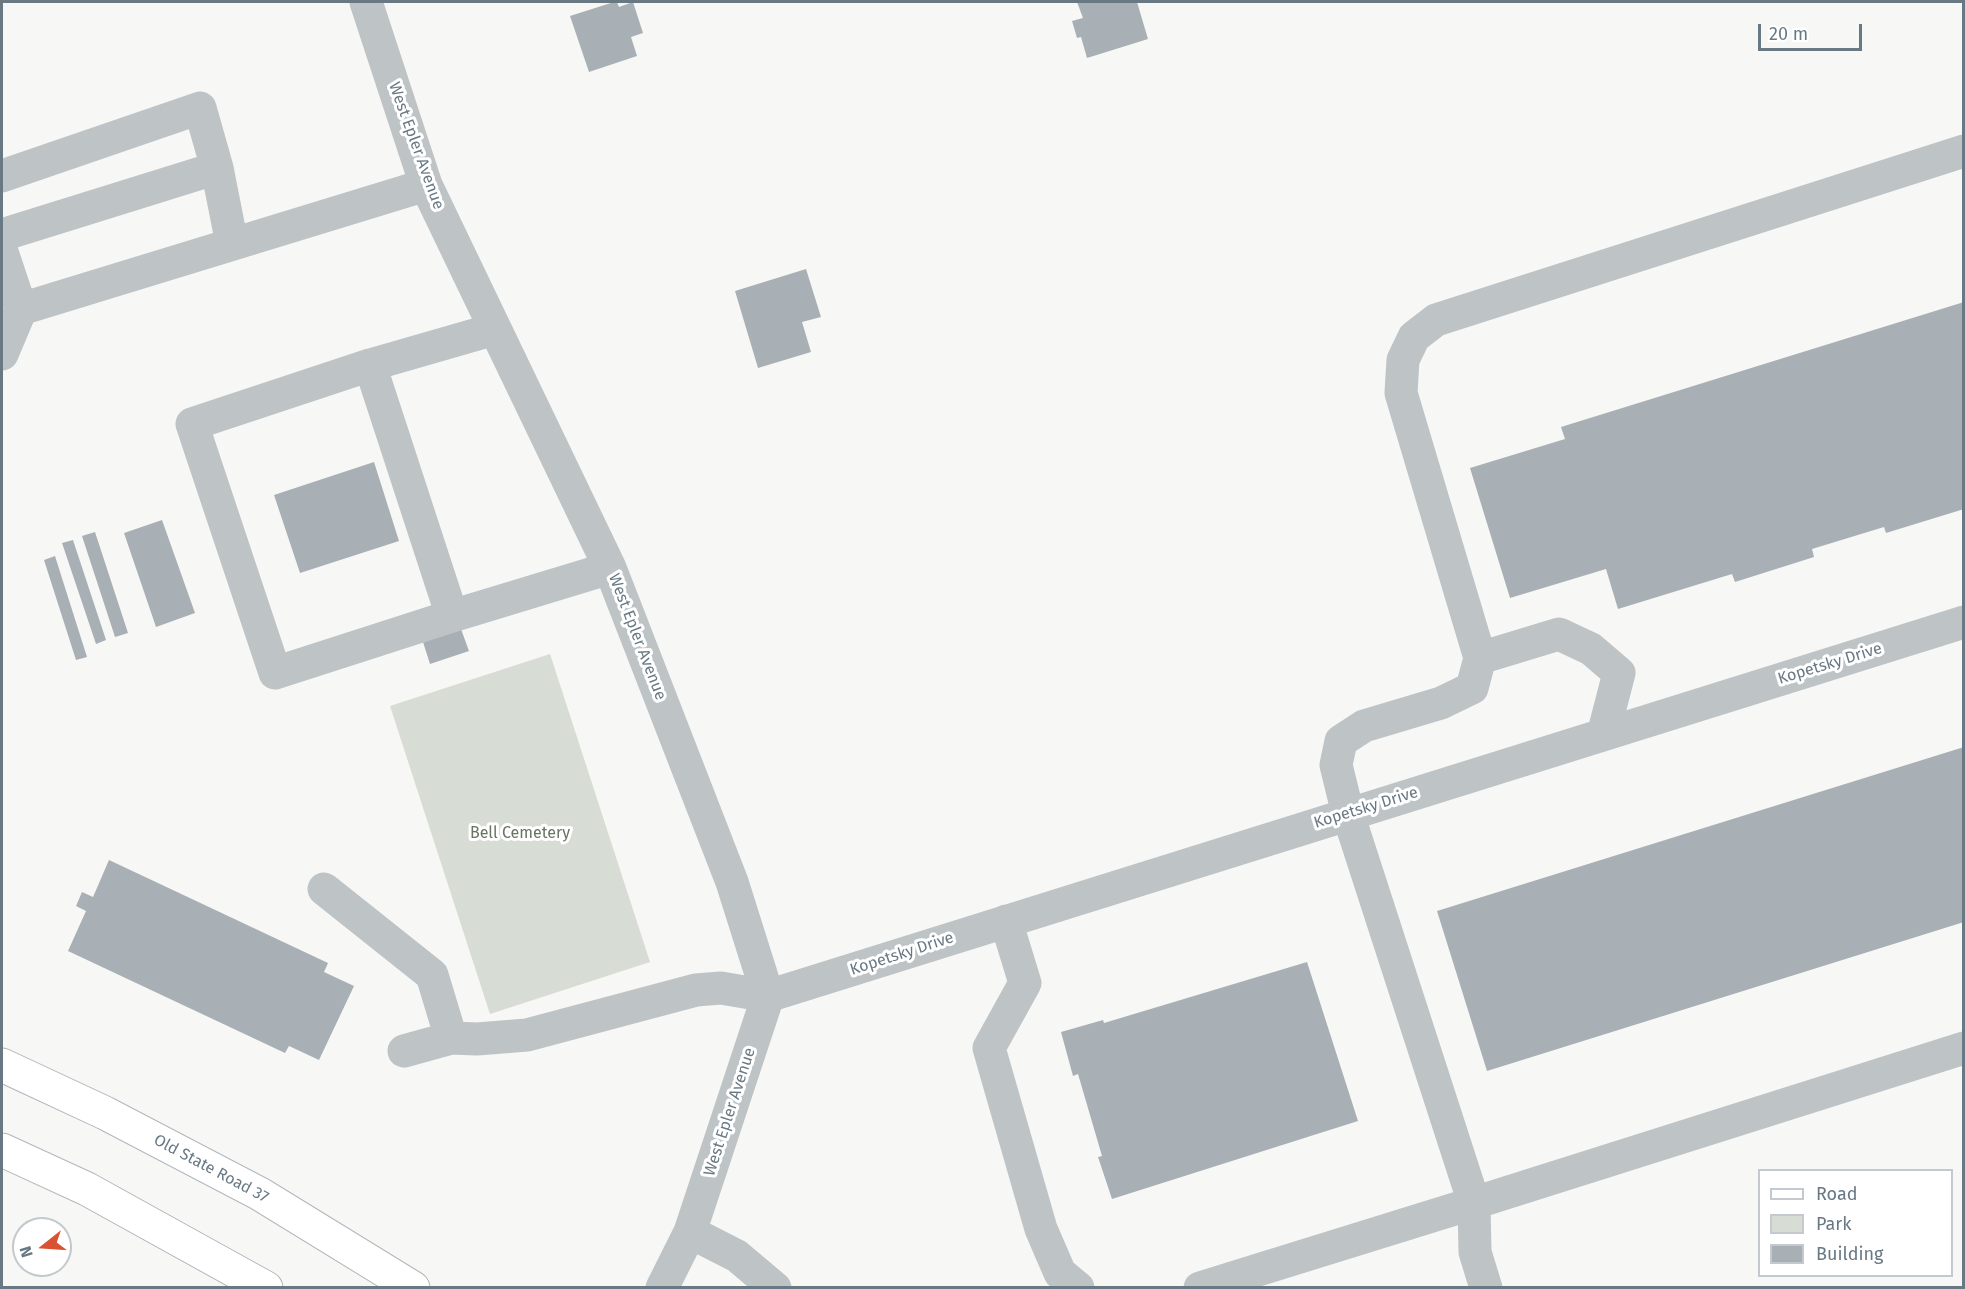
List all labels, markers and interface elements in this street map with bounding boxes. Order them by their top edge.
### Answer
scale bar [1761,12,1864,50]
text: 20 m [1769,23,1808,45]
street label: West Epler Avenue [384,80,448,212]
street label: West Epler Avenue [604,571,670,703]
street label: Kopetsky Drive [1776,639,1884,689]
street label: Kopetsky Drive [1312,783,1420,833]
park label: Bell Cemetery [470,824,570,844]
street label: Kopetsky Drive [848,928,956,980]
street label: West Epler Avenue [700,1045,760,1179]
street label: Old State Road 37 [150,1131,272,1207]
legend [1758,1169,1953,1277]
text: Road [1816,1183,1858,1205]
text: Park [1816,1213,1851,1235]
north arrow [12,1217,72,1277]
text: Building [1816,1243,1883,1265]
text: N [16,1244,37,1260]

